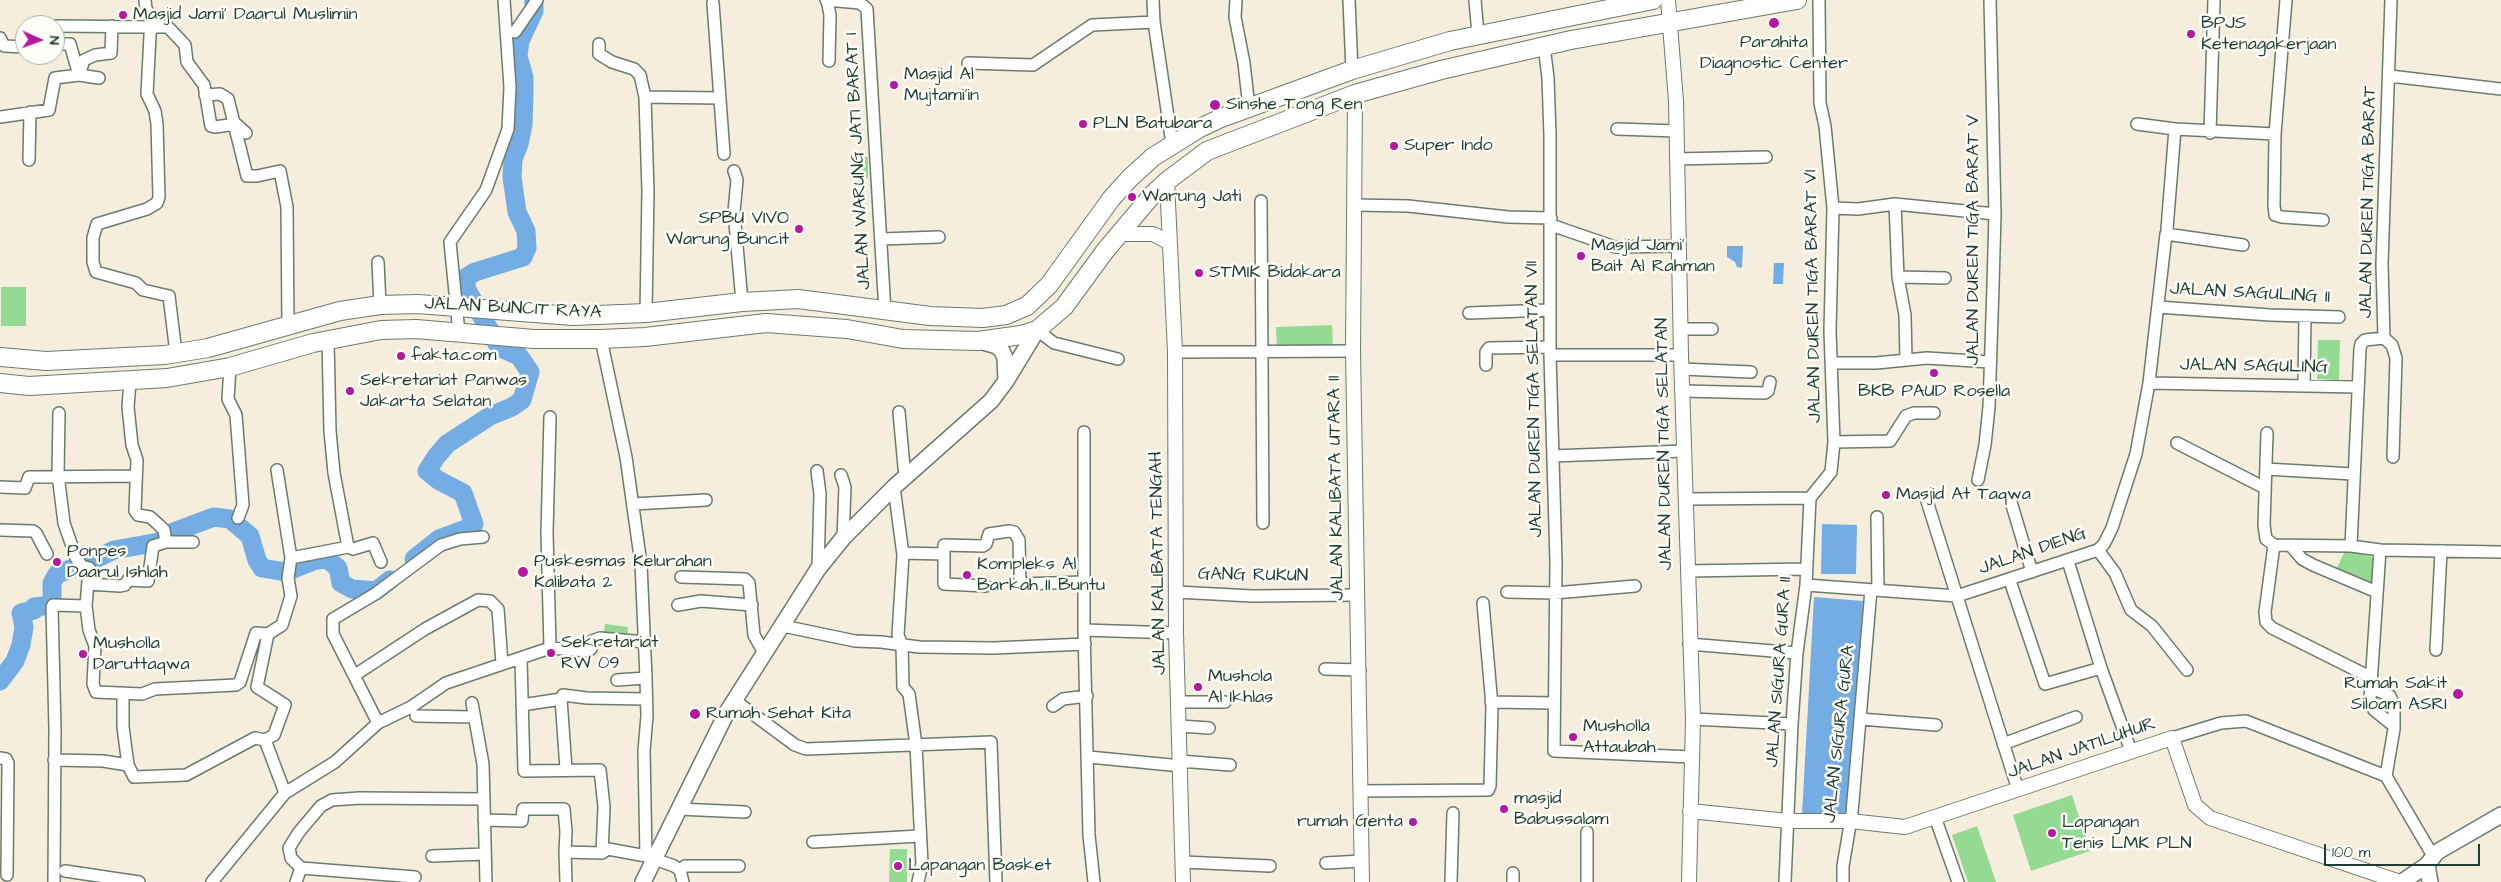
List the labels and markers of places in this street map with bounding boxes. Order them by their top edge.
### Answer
place label: Masjid Jami' Daarul Muslimin [133,4,357,26]
marker: Masjid Jami' Daarul Muslimin [117,9,129,21]
place label: BPJS Ketenagakerjaan [2201,13,2336,56]
marker: Parahita Diagnostic Center [1767,16,1781,30]
marker: BPJS Ketenagakerjaan [2185,28,2197,40]
place label: Parahita Diagnostic Center [1700,32,1848,74]
place label: Masjid Al Mujtami'in [904,64,979,106]
marker: Masjid Al Mujtami'in [888,79,900,91]
place label: Sinshe Tong Ren [1226,94,1363,116]
marker: Sinshe Tong Ren [1208,98,1222,112]
place label: PLN Batubara [1093,113,1212,135]
marker: PLN Batubara [1077,118,1089,130]
place label: Super Indo [1404,135,1493,157]
marker: Super Indo [1388,140,1400,152]
place label: Warung Jati [1142,186,1241,208]
marker: Warung Jati [1126,191,1138,203]
place label: SPBU VIVO Warung Buncit [666,208,789,250]
marker: SPBU VIVO Warung Buncit [793,223,805,235]
place label: Masjid Jami' Bait Al Rahman [1591,235,1715,278]
marker: Masjid Jami' Bait Al Rahman [1575,250,1587,262]
place label: STMIK Bidakara [1209,262,1341,284]
marker: STMIK Bidakara [1193,267,1205,279]
place label: fakta.com [411,345,496,367]
marker: fakta.com [395,350,407,362]
marker: BKB PAUD Rosella [1928,367,1940,379]
place label: Sekretariat Panwas Jakarta Selatan [360,370,527,412]
place label: BKB PAUD Rosella [1858,381,2010,403]
marker: Sekretariat Panwas Jakarta Selatan [344,385,356,397]
place label: Masjid At Taqwa [1896,484,2031,506]
marker: Masjid At Taqwa [1880,489,1892,501]
place label: Ponpes Daarul Ishlah [67,541,168,584]
place label: Puskesmas Kelurahan Kalibata 2 [534,551,712,594]
place label: Kompleks Al Barkah II Buntu [977,554,1105,596]
marker: Ponpes Daarul Ishlah [51,556,63,568]
marker: Puskesmas Kelurahan Kalibata 2 [516,565,530,579]
marker: Kompleks Al Barkah II Buntu [961,569,973,581]
place label: Sekretariat RW 09 [561,632,659,674]
place label: Musholla Daruttaqwa [93,633,190,676]
marker: Sekretariat RW 09 [545,647,557,659]
marker: Musholla Daruttaqwa [77,648,89,660]
place label: Mushola Al Ikhlas [1208,666,1273,709]
place label: Rumah Sakit Siloam ASRI [2344,673,2447,716]
marker: Mushola Al Ikhlas [1192,681,1204,693]
marker: Rumah Sakit Siloam ASRI [2451,687,2465,701]
place label: Rumah Sehat Kita [706,703,851,725]
marker: Rumah Sehat Kita [688,707,702,721]
place label: Musholla Attaubah [1583,716,1656,759]
marker: Musholla Attaubah [1567,731,1579,743]
place label: masjid Babussalam [1514,788,1608,831]
marker: masjid Babussalam [1498,803,1510,815]
place label: rumah Genta [1297,811,1403,833]
place label: Lapangan Tenis LMK PLN [2062,812,2192,854]
marker: rumah Genta [1407,816,1419,828]
marker: Lapangan Tenis LMK PLN [2046,827,2058,839]
place label: Lapangan Basket [908,855,1052,877]
marker: Lapangan Basket [892,860,904,872]

